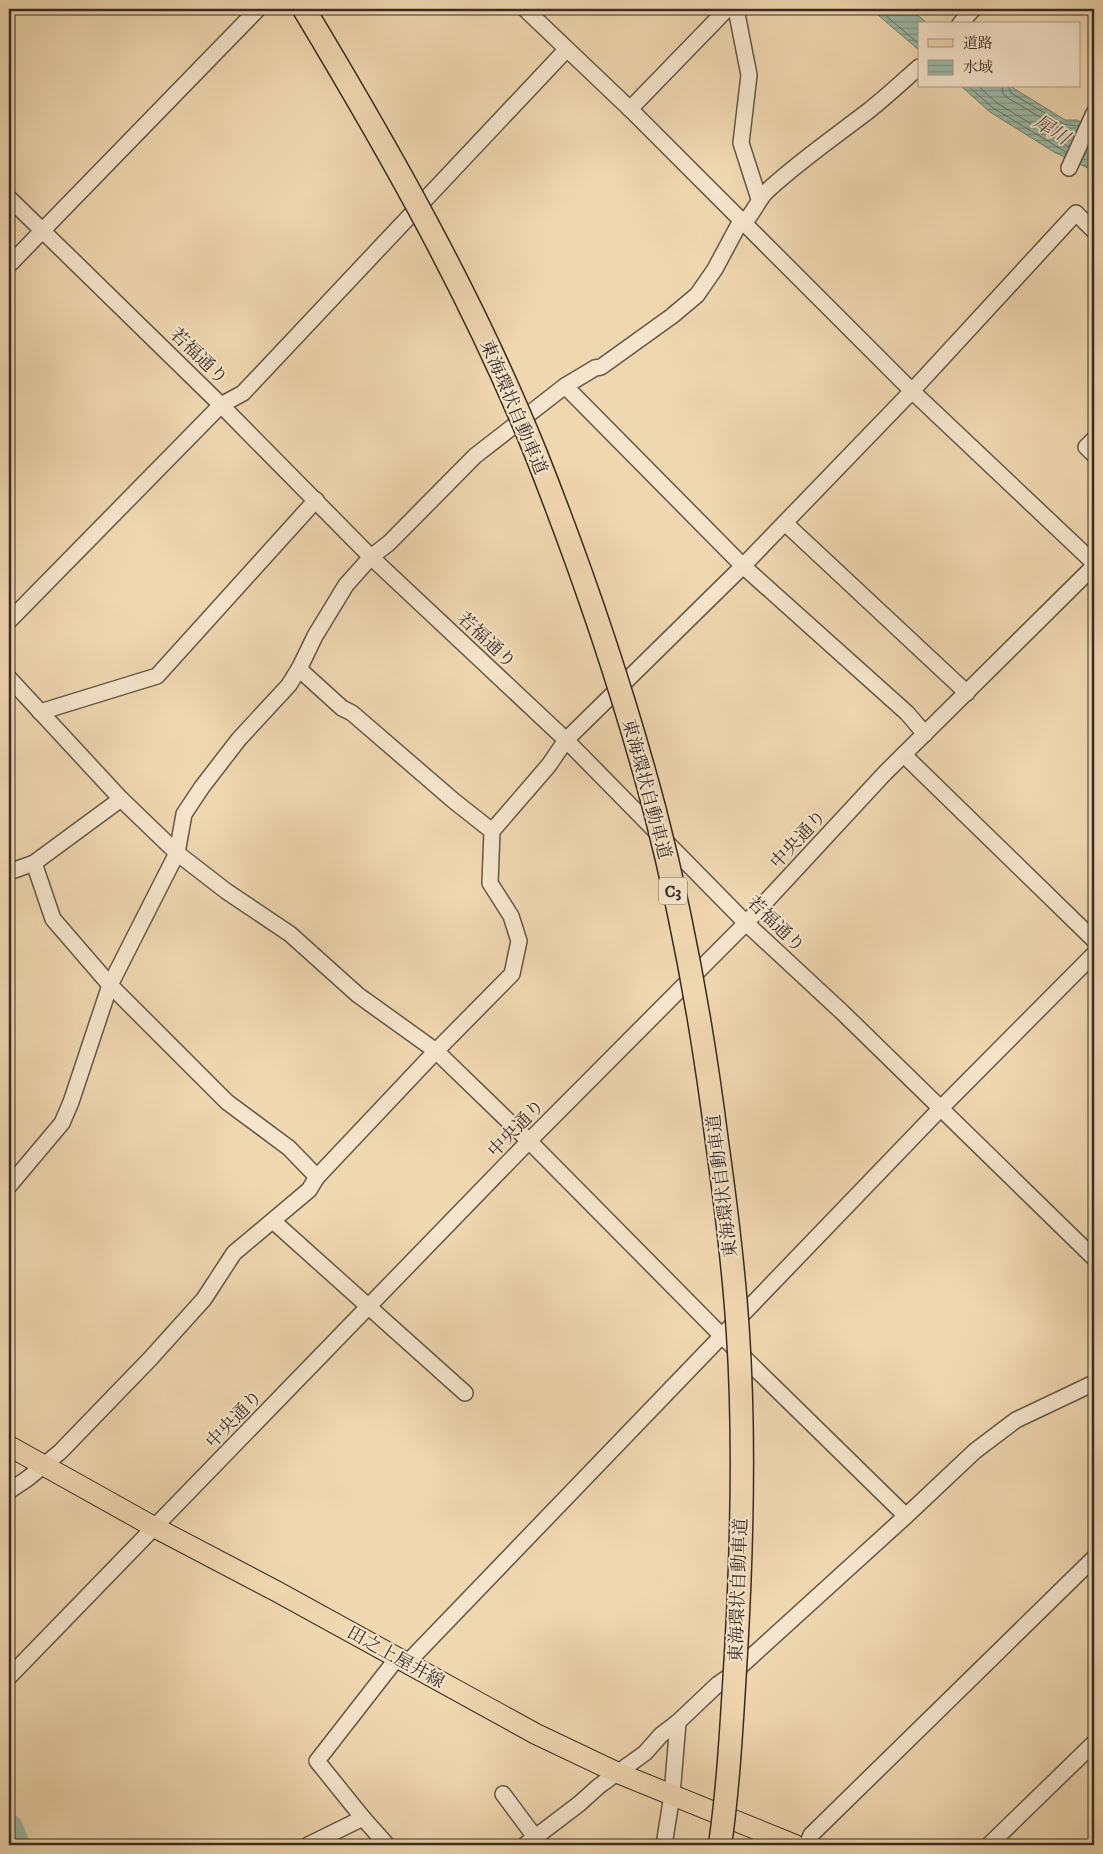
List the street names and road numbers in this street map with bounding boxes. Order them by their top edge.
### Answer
street label: 若福通り [165,324,232,390]
street label: 東海環状自動車道 [475,337,551,478]
street label: 若福通り [452,608,520,673]
street label: 東海環状自動車道 [617,717,675,862]
street label: 中央通り [766,806,831,874]
road number: C3 [659,878,687,904]
street label: 若福通り [742,892,809,958]
street label: 中央通り [484,1095,550,1162]
street label: 東海環状自動車道 [703,1113,743,1259]
street label: 中央通り [202,1386,268,1453]
street label: 東海環状自動車道 [725,1518,753,1662]
street label: 田之上屋井線 [343,1622,448,1694]

